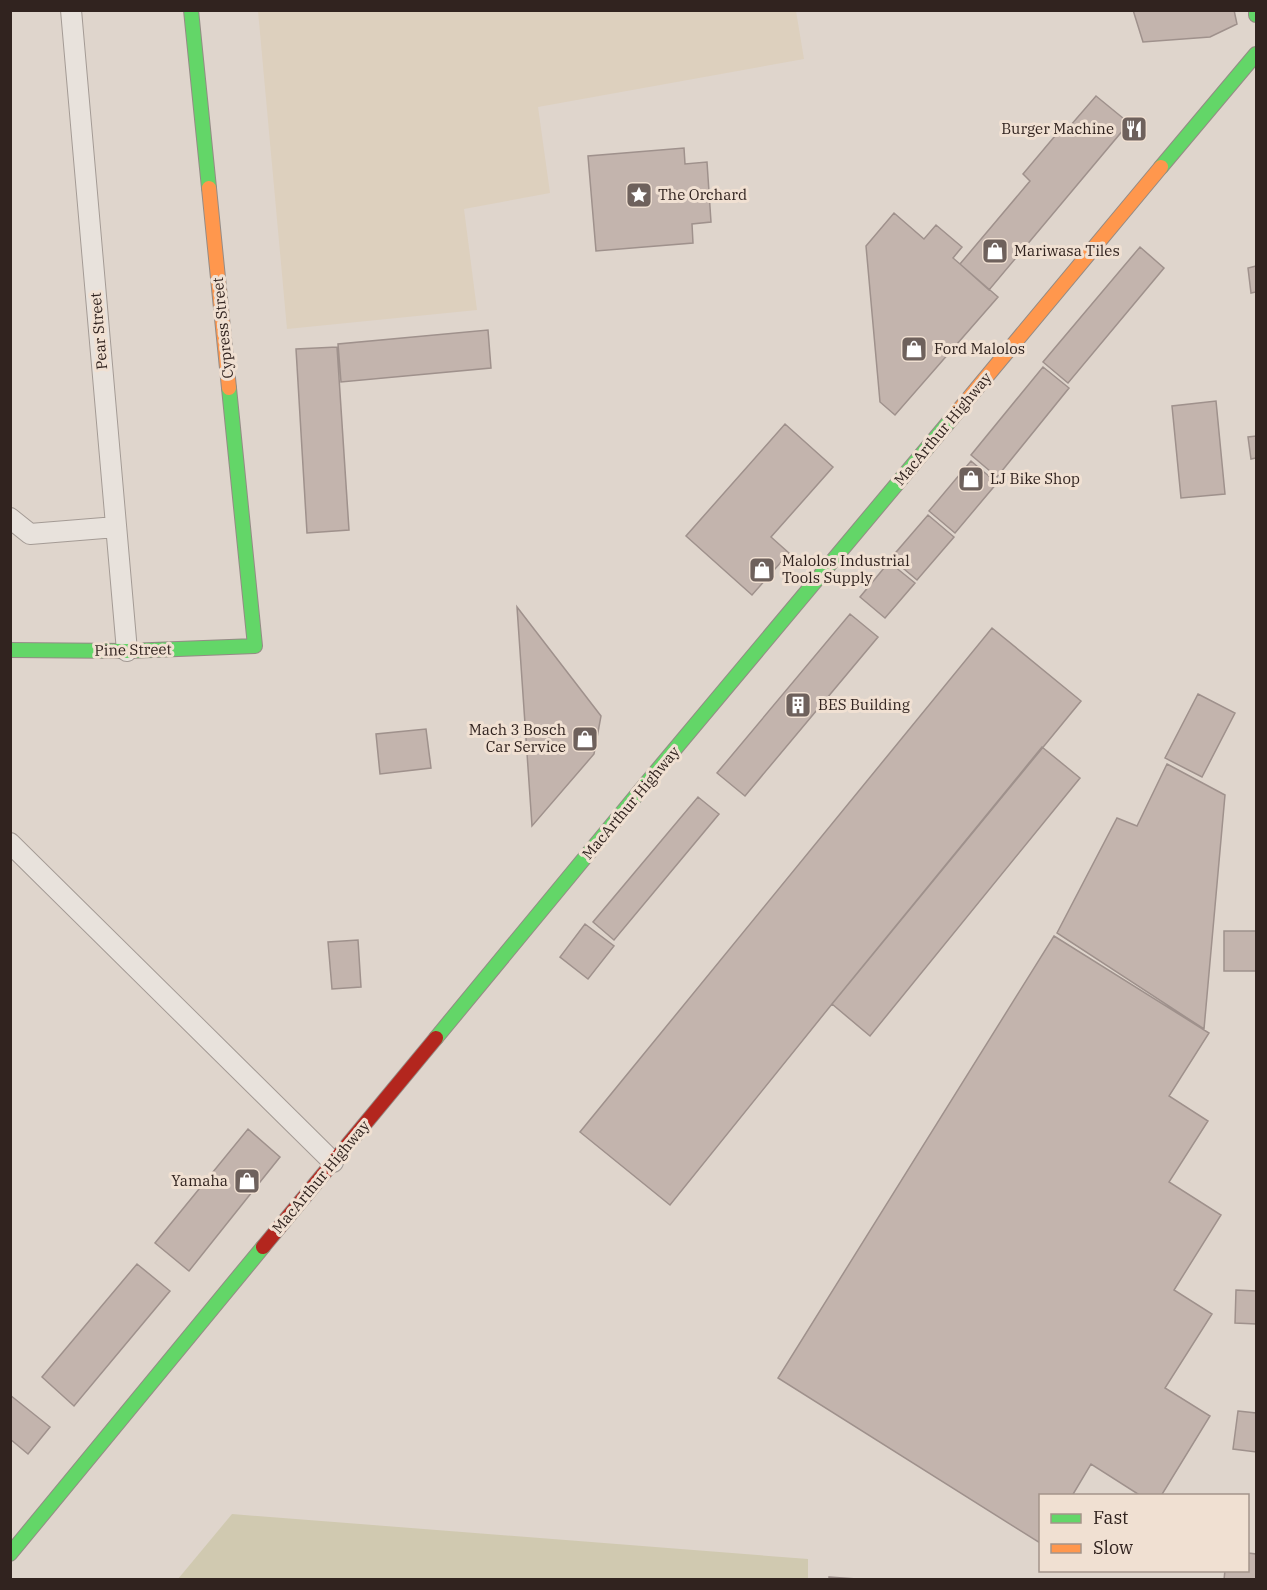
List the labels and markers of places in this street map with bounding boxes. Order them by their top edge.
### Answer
restaurant icon: Burger Machine [1119,114,1149,144]
place label: Burger Machine [1001,119,1114,138]
place icon: The Orchard [624,180,654,210]
place label: The Orchard [658,185,747,204]
shop icon: Mariwasa Tiles [980,236,1010,266]
place label: Mariwasa Tiles [1014,241,1120,260]
shop icon: Ford Malolos [899,334,929,364]
place label: Ford Malolos [934,339,1025,358]
shop icon: LJ Bike Shop [956,464,986,494]
place label: LJ Bike Shop [990,469,1080,488]
place label: Malolos Industrial Tools Supply [782,551,910,587]
shop icon: Malolos Industrial Tools Supply [747,555,777,585]
building icon: BES Building [783,690,813,720]
place label: BES Building [818,695,910,714]
place label: Mach 3 Bosch Car Service [469,720,566,756]
shop icon: Mach 3 Bosch Car Service [570,724,600,754]
shop icon: Yamaha [232,1166,262,1196]
place label: Yamaha [171,1171,228,1190]

